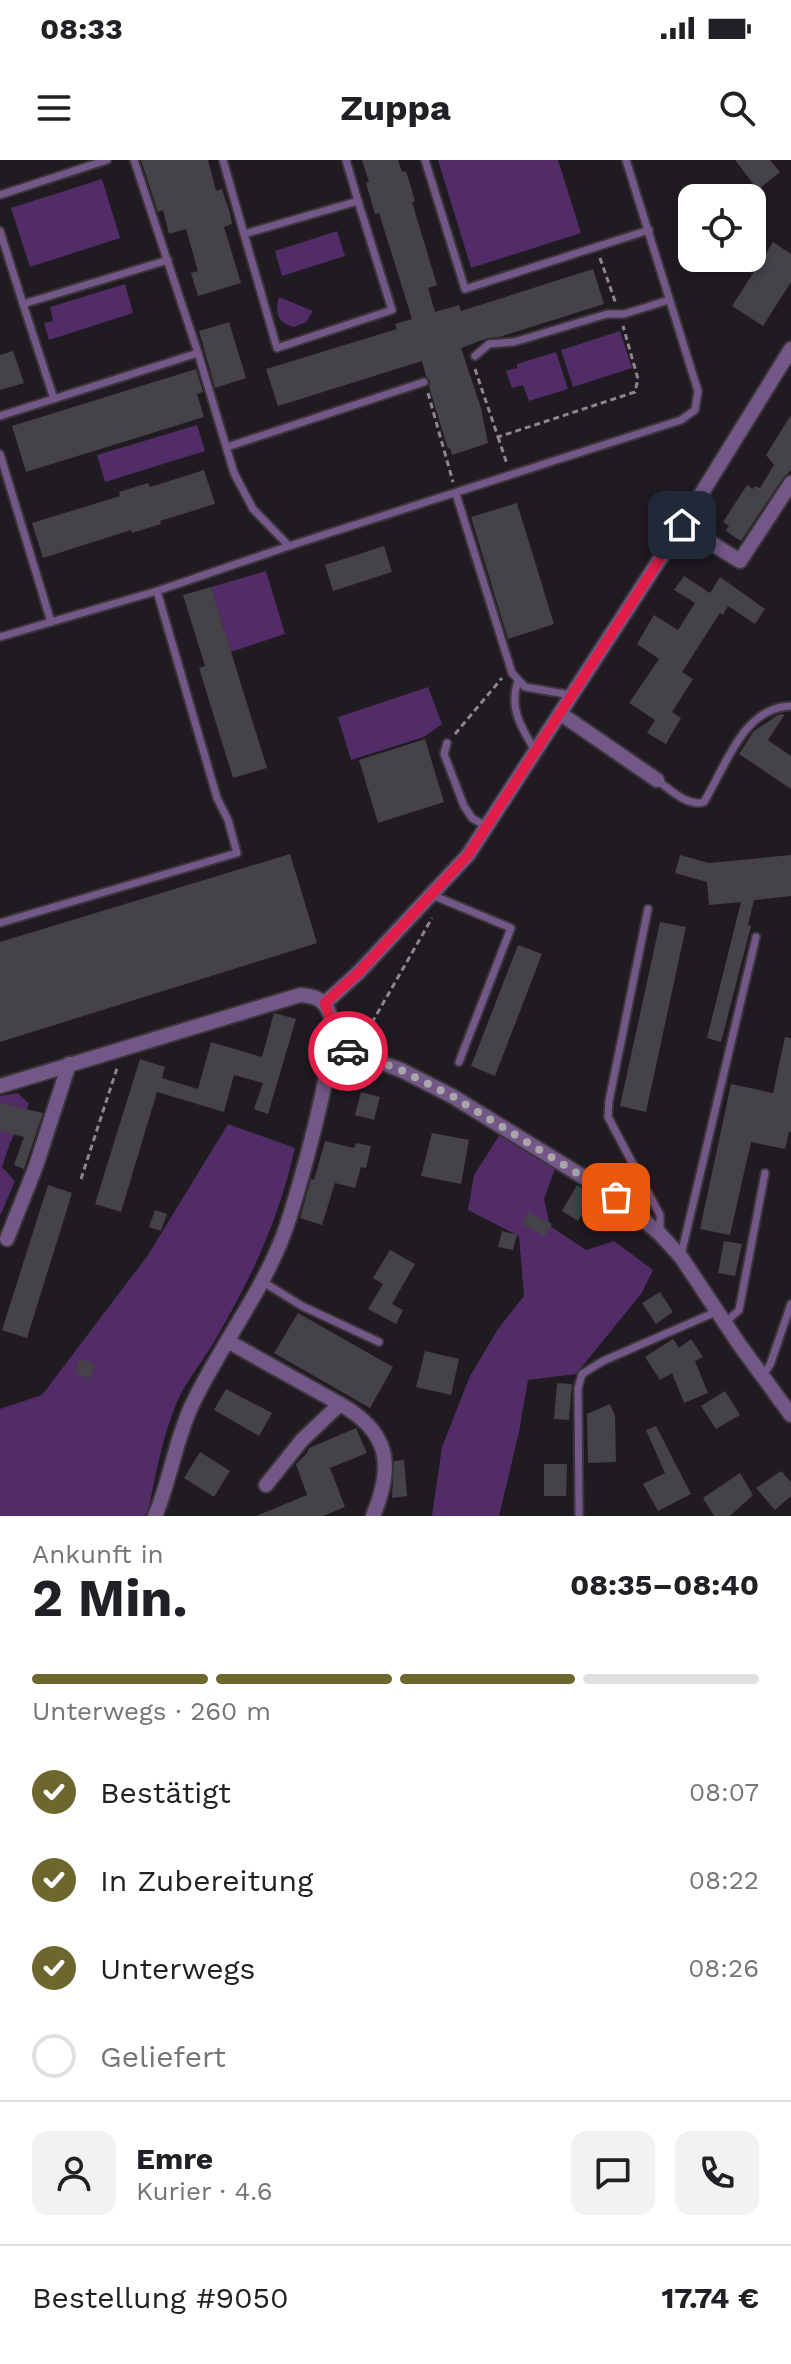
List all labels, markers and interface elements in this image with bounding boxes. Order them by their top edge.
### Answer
text: 08:33 [40,11,123,46]
icon: menu [32,86,76,130]
icon: search [715,86,759,130]
text: Zuppa [340,87,451,129]
map controls [678,184,766,272]
button: locate [678,184,766,272]
pin [648,491,716,559]
icon: home [660,503,704,547]
courier [308,1011,388,1091]
icon: car [326,1029,370,1073]
pin [582,1163,650,1231]
icon: bag [594,1175,638,1219]
text: Ankunft in [32,1539,164,1569]
text: 08:35–08:40 [570,1567,759,1602]
text: 2 Min. [32,1568,188,1629]
text: Unterwegs · 260 m [32,1696,271,1726]
icon: check [32,1770,76,1814]
text: Bestätigt [100,1775,231,1810]
text: 08:07 [689,1777,759,1807]
icon: check [32,1858,76,1902]
text: In Zubereitung [100,1863,313,1898]
text: 08:22 [689,1865,759,1895]
icon: check [32,1946,76,1990]
text: Unterwegs [100,1951,255,1986]
text: 08:26 [688,1953,759,1983]
text: Geliefert [100,2039,226,2074]
button: person [32,2131,116,2215]
button: chat [571,2131,655,2215]
button: phone [675,2131,759,2215]
text: Emre [136,2141,213,2176]
text: Kurier · 4.6 [136,2176,273,2206]
text: Bestellung #9050 [32,2280,289,2315]
text: 17.74 € [661,2280,759,2315]

